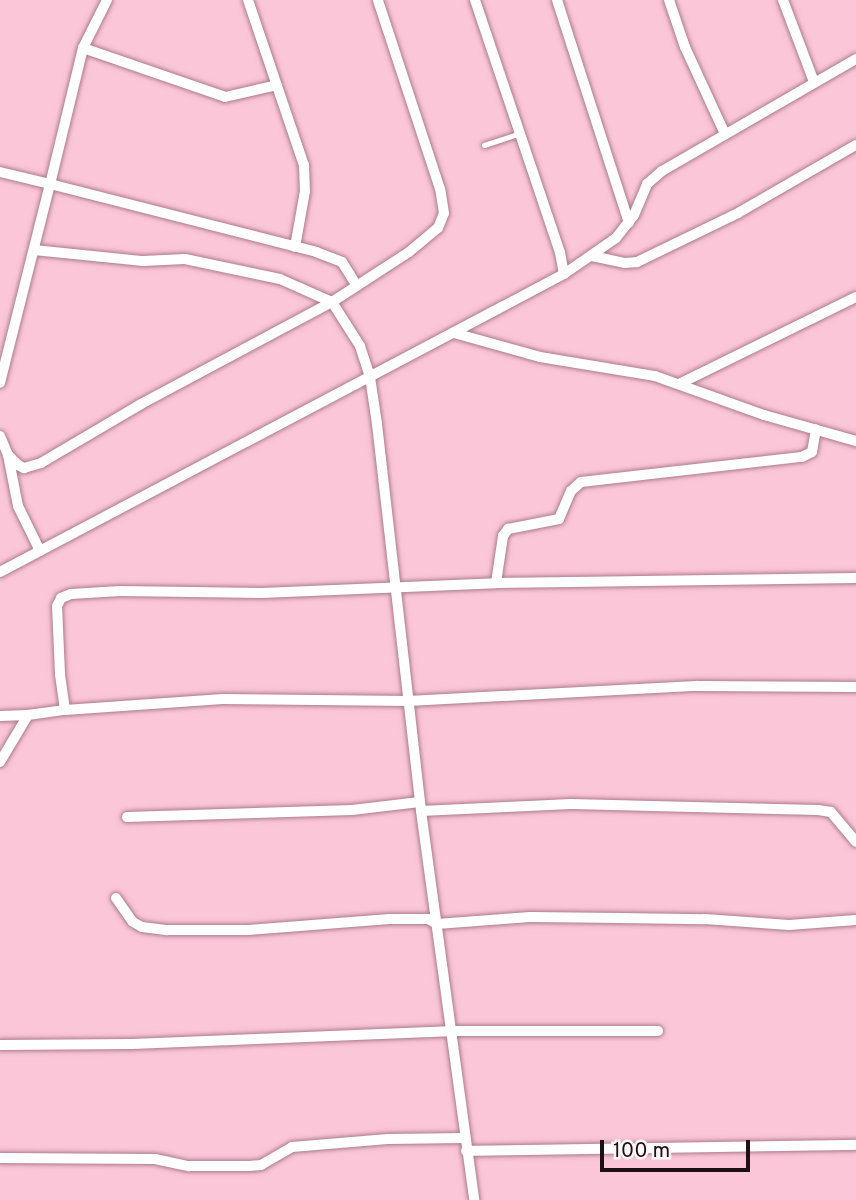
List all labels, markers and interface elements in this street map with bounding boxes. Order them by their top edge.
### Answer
scale bar [604,1126,754,1170]
text: 100 m [613,1138,670,1165]

